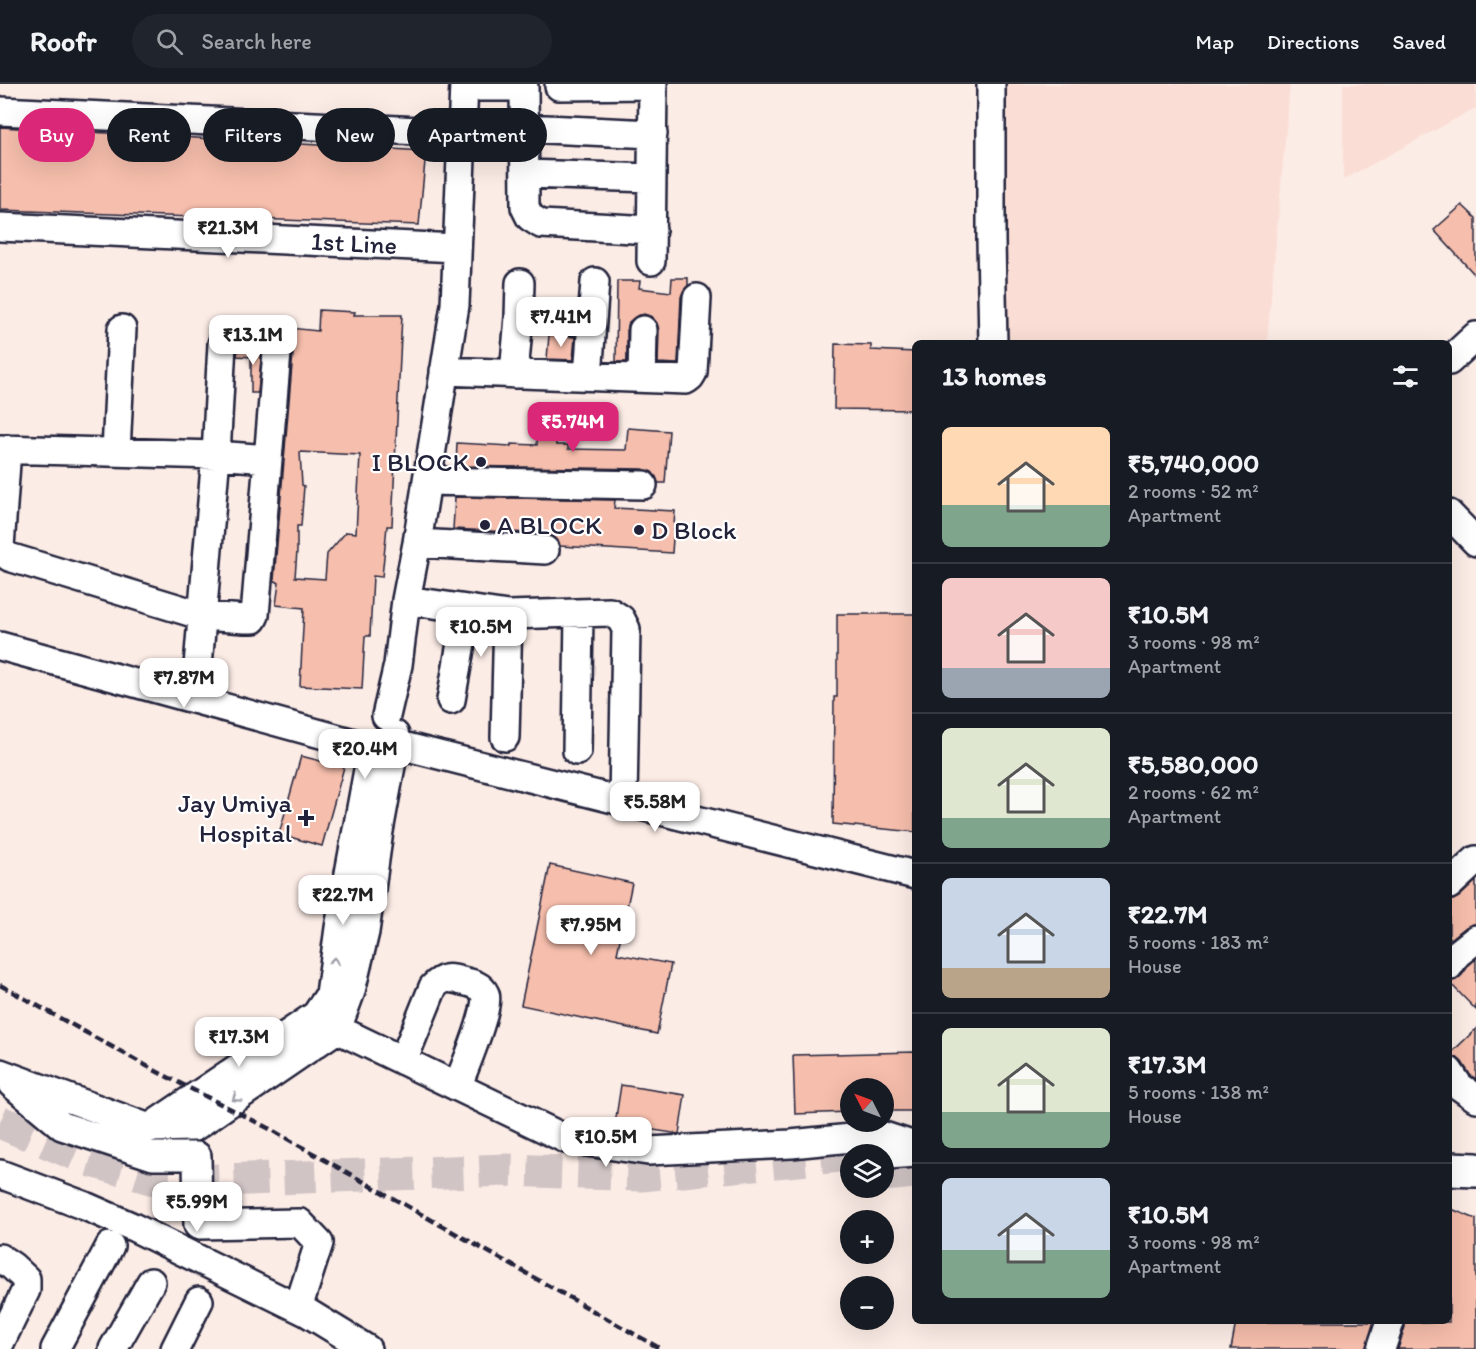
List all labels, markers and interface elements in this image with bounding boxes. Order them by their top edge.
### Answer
search box [132,14,552,68]
text: Roofr [30,24,96,58]
icon: search [153,25,186,58]
text: Search here [201,28,312,55]
text: Map [1196,29,1234,54]
text: Directions [1267,29,1359,54]
text: Saved [1392,29,1446,54]
chip: Buy [18,108,95,162]
chip: Rent [107,108,191,162]
chip: Filters [203,108,303,162]
chip: New [315,108,395,162]
chip: Apartment [407,108,547,162]
pin: ₹21.3M [179,208,277,259]
text: ₹21.3M [197,215,259,239]
street label: 1st Line [310,225,398,261]
pin: ₹7.41M [512,297,610,348]
text: ₹7.41M [530,304,592,328]
pin: ₹13.1M [204,315,302,366]
text: ₹13.1M [223,322,283,346]
text: 13 homes [942,360,1046,392]
icon: filters [1389,360,1422,393]
pin: ₹5.74M [524,402,622,453]
text: ₹5.74M [542,409,604,433]
place label: I BLOCK [371,446,469,478]
text: ₹5,740,000 [1128,447,1259,479]
icon: home [990,451,1062,523]
marker: I BLOCK [474,455,488,469]
text: 2 rooms · 52 m² [1128,479,1259,503]
text: Apartment [1128,503,1221,527]
place label: A BLOCK [497,509,602,541]
place label: D Block [651,514,737,546]
marker: A BLOCK [478,518,492,532]
marker: D Block [632,523,646,537]
text: ₹10.5M [1128,598,1209,630]
icon: home [990,602,1062,674]
pin: ₹10.5M [432,607,530,658]
text: ₹10.5M [450,614,512,638]
text: 3 rooms · 98 m² [1128,630,1260,654]
text: Apartment [1128,654,1221,678]
pin: ₹7.87M [135,658,233,709]
text: ₹7.87M [153,665,215,689]
pin: ₹20.4M [316,729,414,780]
text: ₹20.4M [332,736,398,760]
text: ₹5,580,000 [1128,748,1259,780]
icon: home [990,752,1062,824]
text: 2 rooms · 62 m² [1128,780,1259,804]
pin: ₹5.58M [606,782,704,833]
place label: Jay Umiya Hospital [178,787,292,849]
text: ₹5.58M [624,789,686,813]
text: Apartment [1128,804,1221,828]
marker: Jay Umiya Hospital [297,809,315,827]
pin: ₹22.7M [294,875,392,926]
text: ₹22.7M [312,882,374,906]
text: ₹22.7M [1128,898,1208,930]
icon: home [990,902,1062,974]
pin: ₹7.95M [542,905,640,956]
text: ₹7.95M [560,912,622,936]
text: 5 rooms · 183 m² [1128,930,1269,954]
text: House [1128,954,1182,978]
one-way arrow [328,957,340,966]
pin: ₹17.3M [190,1017,288,1068]
text: ₹17.3M [209,1024,269,1048]
text: ₹17.3M [1128,1048,1207,1080]
icon: home [990,1052,1062,1124]
north arrow [840,1078,894,1132]
map controls [840,1078,894,1330]
text: 5 rooms · 138 m² [1128,1080,1269,1104]
one-way arrow [232,1091,243,1102]
text: House [1128,1104,1182,1128]
pin: ₹10.5M [557,1117,655,1168]
text: ₹10.5M [575,1124,637,1148]
button: layers [840,1144,894,1198]
pin: ₹5.99M [148,1182,246,1233]
text: ₹5.99M [166,1189,228,1213]
text: ₹10.5M [1128,1198,1209,1230]
icon: home [990,1202,1062,1274]
button: + [840,1210,894,1264]
text: 3 rooms · 98 m² [1128,1230,1260,1254]
text: Apartment [1128,1254,1221,1278]
button: − [840,1276,894,1330]

